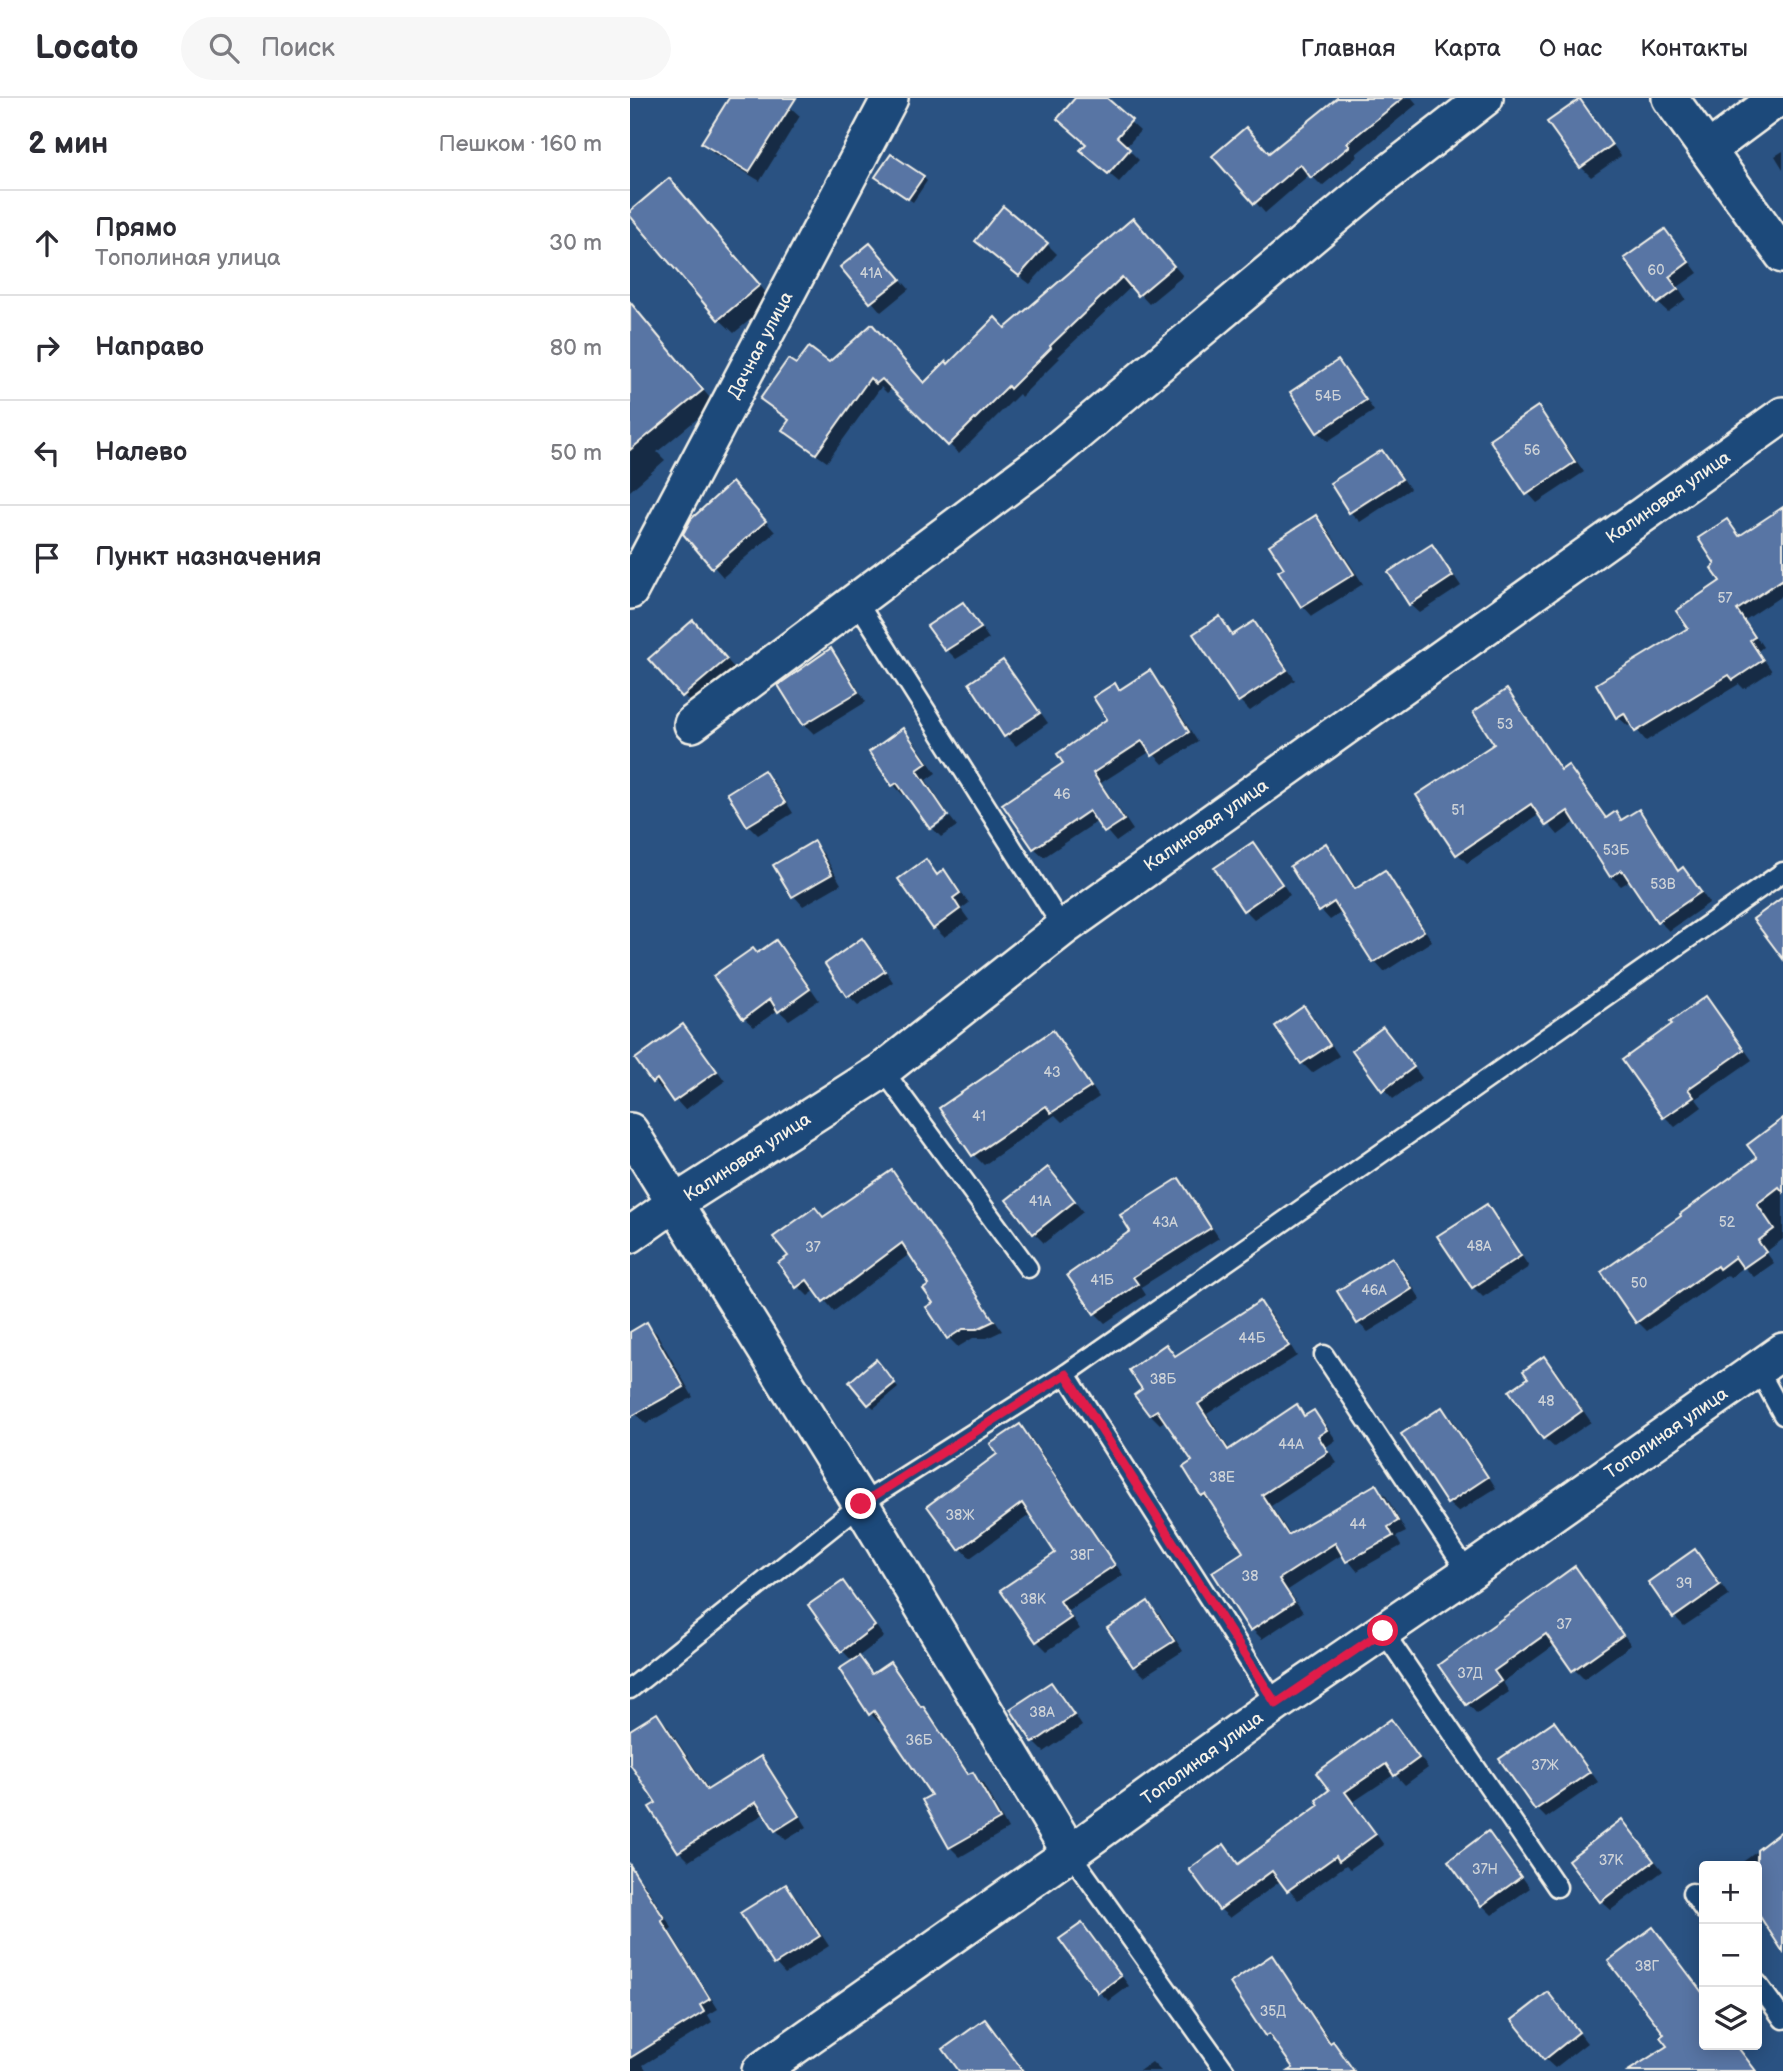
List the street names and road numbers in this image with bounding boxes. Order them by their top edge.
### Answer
street label: Дачная улица [723,288,798,402]
street label: Калиновая улица [1602,446,1735,548]
street label: Калиновая улица [1140,774,1273,876]
street label: Калиновая улица [680,1108,815,1206]
street label: Тополиная улица [1601,1383,1732,1484]
street label: Тополиная улица [1137,1707,1268,1810]

